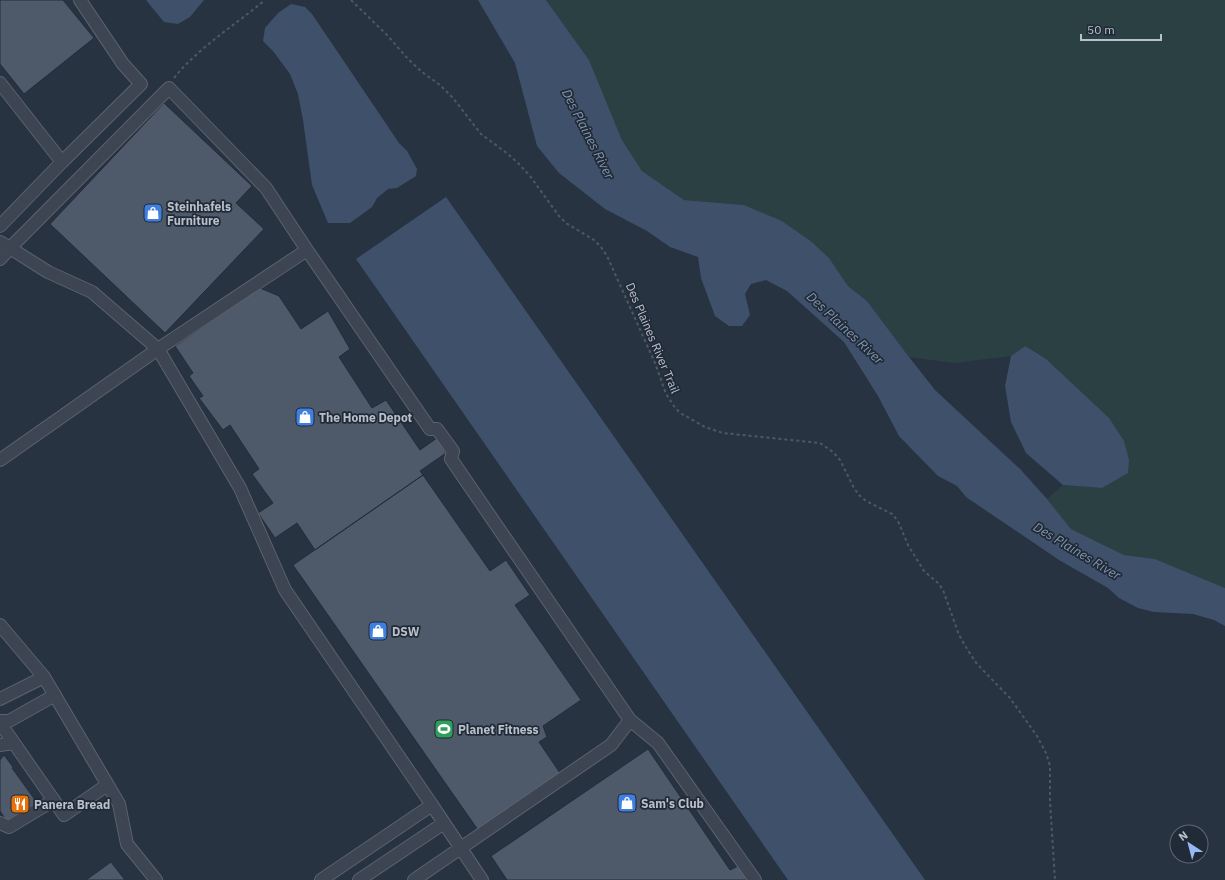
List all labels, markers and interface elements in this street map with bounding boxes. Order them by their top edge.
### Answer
scale bar [1081,16,1161,42]
text: 50 m [1087,22,1115,37]
water label: Des Plaines River [558,86,619,183]
place label: Steinhafels Furniture [167,199,231,228]
shop icon: Steinhafels Furniture [142,202,164,224]
street label: Des Plaines River Trail [623,280,683,396]
water label: Des Plaines River [803,288,888,369]
shop icon: The Home Depot [294,406,316,428]
place label: The Home Depot [319,410,413,425]
water label: Des Plaines River [1030,518,1125,584]
shop icon: DSW [367,620,389,642]
place label: DSW [392,624,420,639]
sports icon: Planet Fitness [433,718,455,740]
place label: Planet Fitness [458,722,539,737]
shop icon: Sam's Club [616,792,638,814]
restaurant icon: Panera Bread [9,793,31,815]
place label: Sam's Club [641,796,704,811]
place label: Panera Bread [34,797,110,812]
north arrow [1169,824,1209,864]
text: N [1176,828,1190,844]

